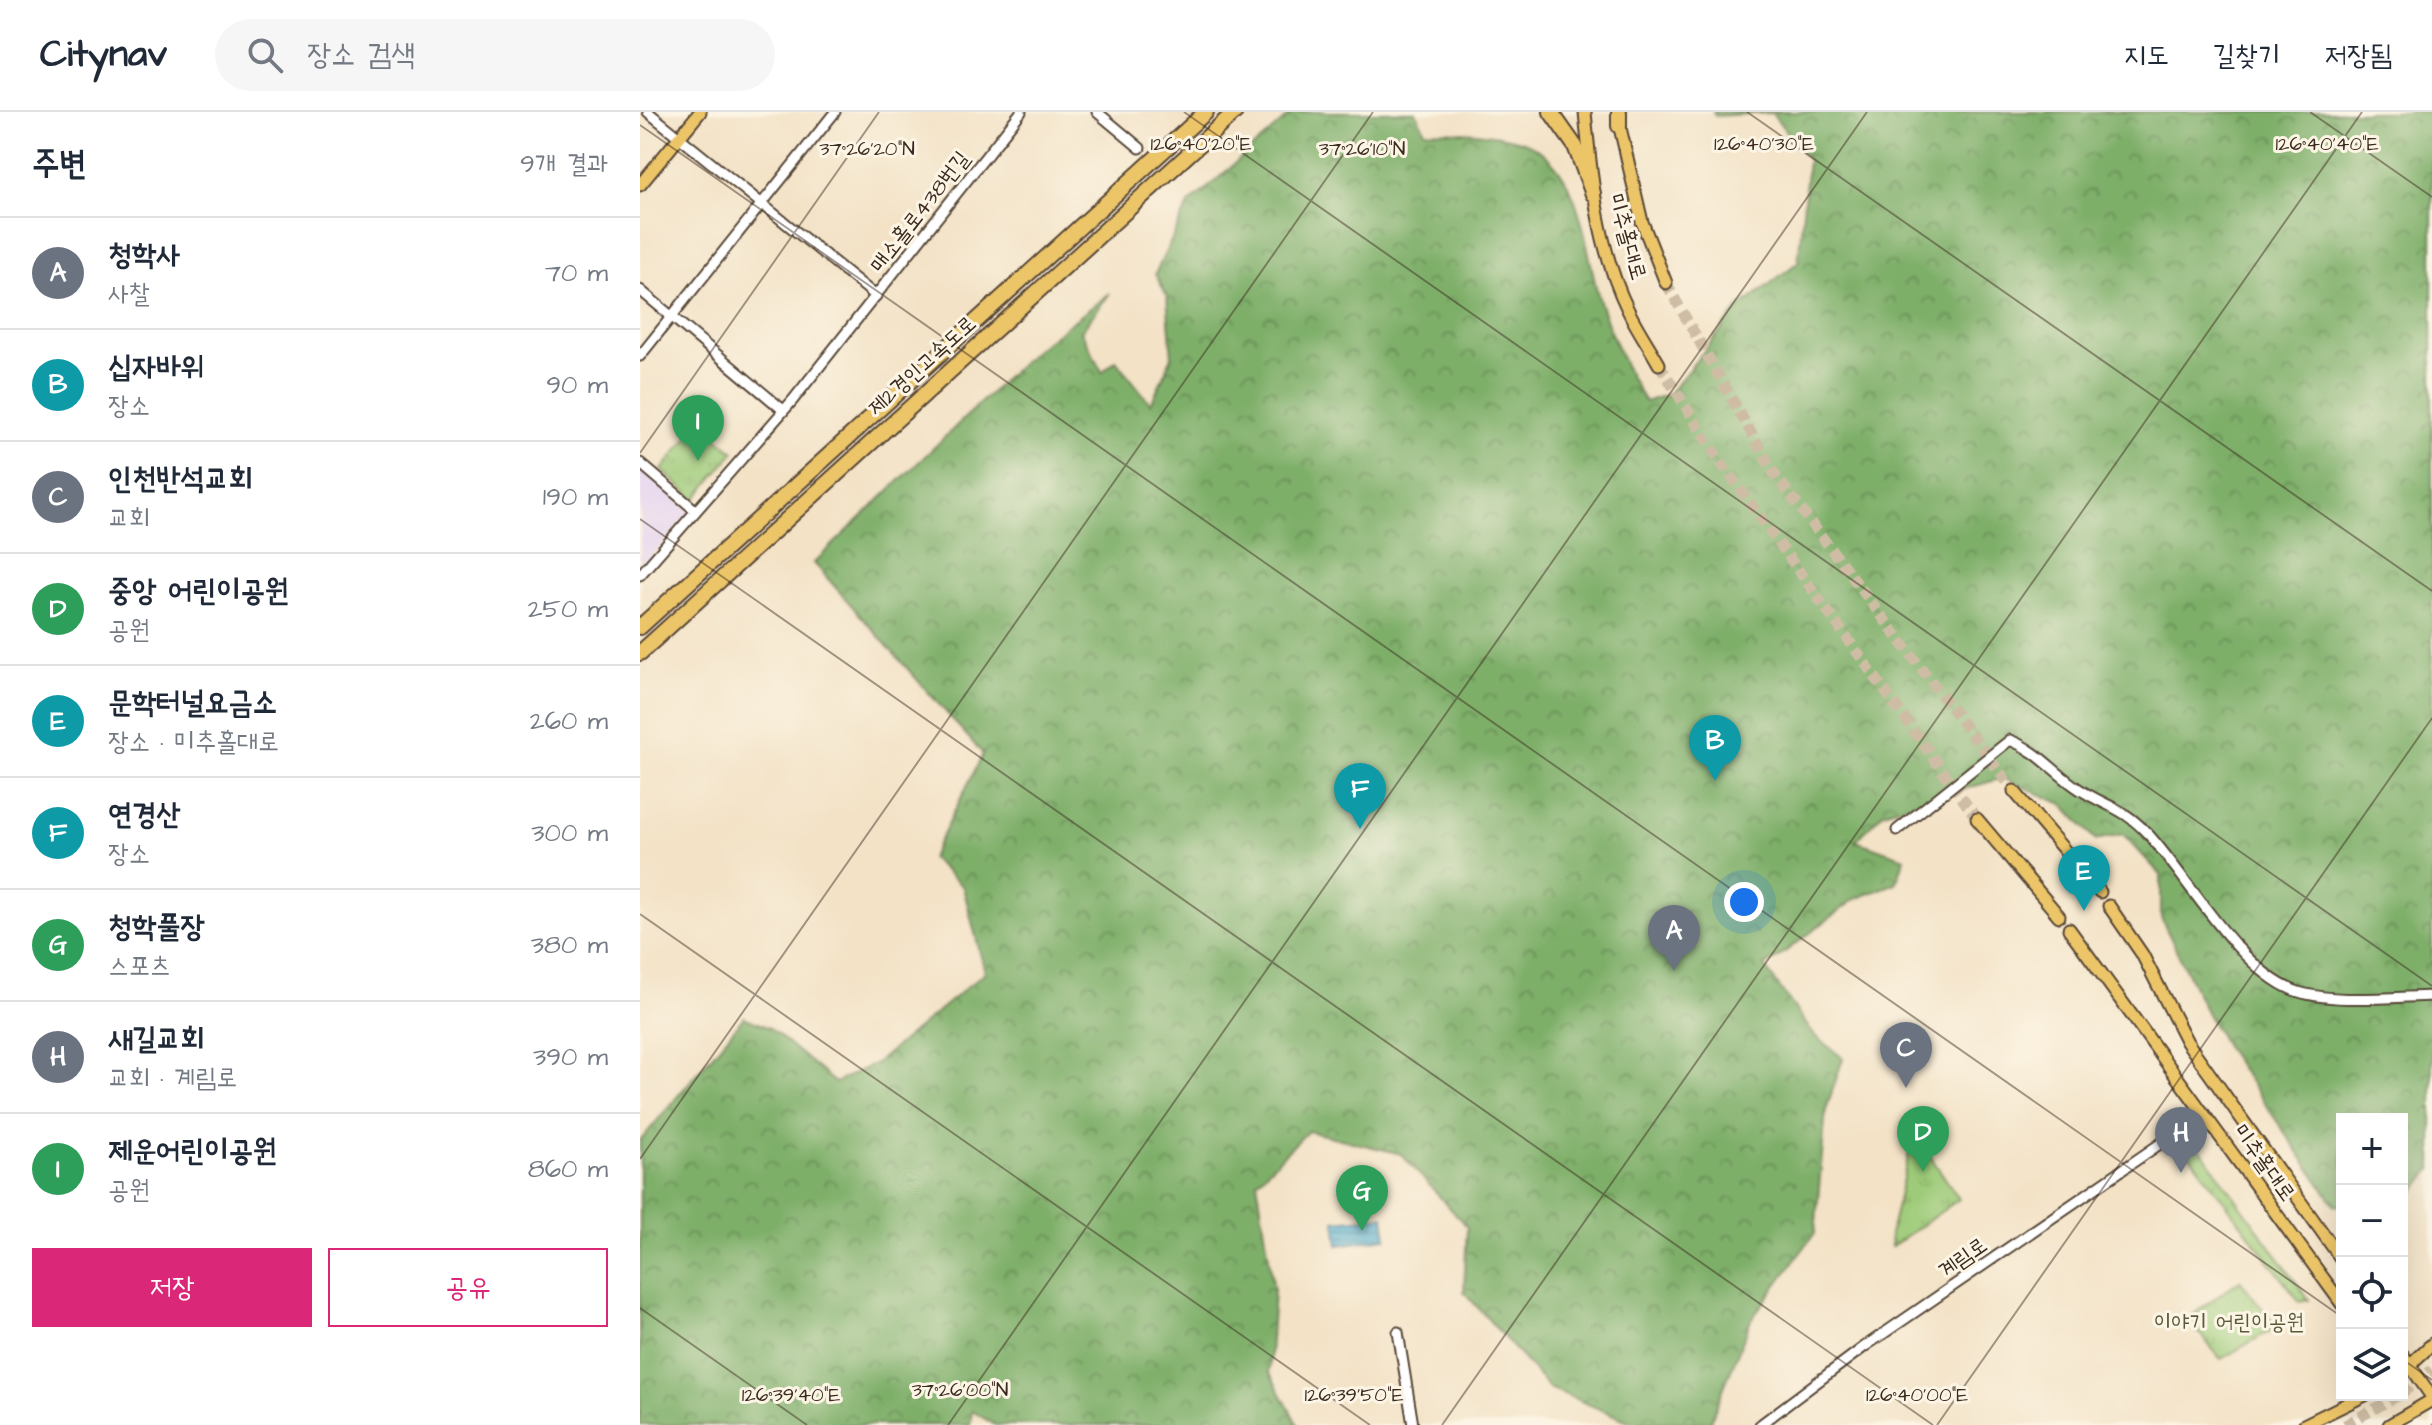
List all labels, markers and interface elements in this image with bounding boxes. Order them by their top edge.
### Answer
search box [215,19,775,91]
text: Citynav [40,29,167,81]
icon: search [243,33,287,77]
text: 장소 검색 [307,34,416,76]
text: 지도 [2124,36,2169,75]
text: 길찾기 [2213,36,2280,75]
text: 저장됨 [2324,36,2392,75]
text: 126°40'20"E [1150,130,1252,158]
text: 126°40'30"E [1714,130,1814,158]
text: 126°40'40"E [2275,130,2379,158]
text: 37°26'20"N [819,135,915,163]
text: 37°26'10"N [1319,135,1405,163]
text: 주변 [32,140,87,188]
street label: 매소홀로438번길 [863,144,978,279]
text: 9개 결과 [520,146,608,182]
street label: 미추홀대로 [1600,190,1654,284]
text: 청학사 [108,234,180,276]
text: A [50,255,66,291]
text: 70 m [545,255,608,291]
text: 사찰 [108,276,150,312]
street label: 제2경인고속도로 [861,309,983,423]
text: 십자바위 [108,346,205,388]
text: B [49,367,67,403]
text: 90 m [546,367,608,403]
text: 장소 [108,388,150,424]
pin: I [672,395,724,461]
text: 인천반석교회 [108,458,253,500]
text: C [49,479,67,515]
text: 190 m [543,479,608,515]
text: 교회 [108,500,150,536]
text: 중앙 어린이공원 [108,570,289,612]
text: D [50,591,66,627]
text: 250 m [528,591,608,627]
text: 공원 [108,612,150,648]
text: 문학터널요금소 [108,682,277,724]
text: E [50,703,66,739]
text: 260 m [530,703,608,739]
pin: B [1689,715,1741,781]
text: 장소 · 미추홀대로 [108,724,279,760]
pin: F [1334,763,1386,829]
text: 연경산 [108,794,180,836]
text: F [49,815,67,851]
text: 300 m [531,815,608,851]
text: 장소 [108,836,150,872]
pin: E [2058,845,2110,911]
your location [1724,882,1764,922]
pin: A [1648,905,1700,971]
text: 청학풀장 [108,906,205,948]
text: G [49,927,67,963]
text: 380 m [531,927,608,963]
text: 스포츠 [108,948,171,984]
text: 새길교회 [108,1018,205,1060]
pin: C [1880,1022,1932,1088]
text: H [50,1039,66,1075]
text: 390 m [533,1039,608,1075]
text: 교회 · 계림로 [108,1060,237,1096]
pin: D [1897,1106,1949,1172]
pin: H [2155,1107,2207,1173]
map controls [2336,1113,2408,1401]
button: + [2336,1113,2408,1185]
street label: 미추홀대로 [2225,1118,2303,1208]
text: 제운어린이공원 [108,1130,277,1172]
text: I [56,1151,60,1187]
text: 860 m [528,1151,608,1187]
pin: G [1336,1165,1388,1231]
text: 공원 [108,1172,150,1208]
button: − [2336,1185,2408,1257]
street label: 계림로 [1932,1230,1994,1286]
button: 저장 [32,1248,312,1327]
button: 공유 [328,1248,608,1327]
button: locate [2336,1257,2408,1329]
park label: 이야기 어린이공원 [2154,1307,2304,1338]
button: layers [2336,1329,2408,1401]
text: 37°26'00"N [912,1376,1008,1404]
text: 126°39'40"E [742,1381,840,1409]
text: 126°39'50"E [1304,1381,1404,1409]
text: 126°40'00"E [1866,1381,1968,1409]

